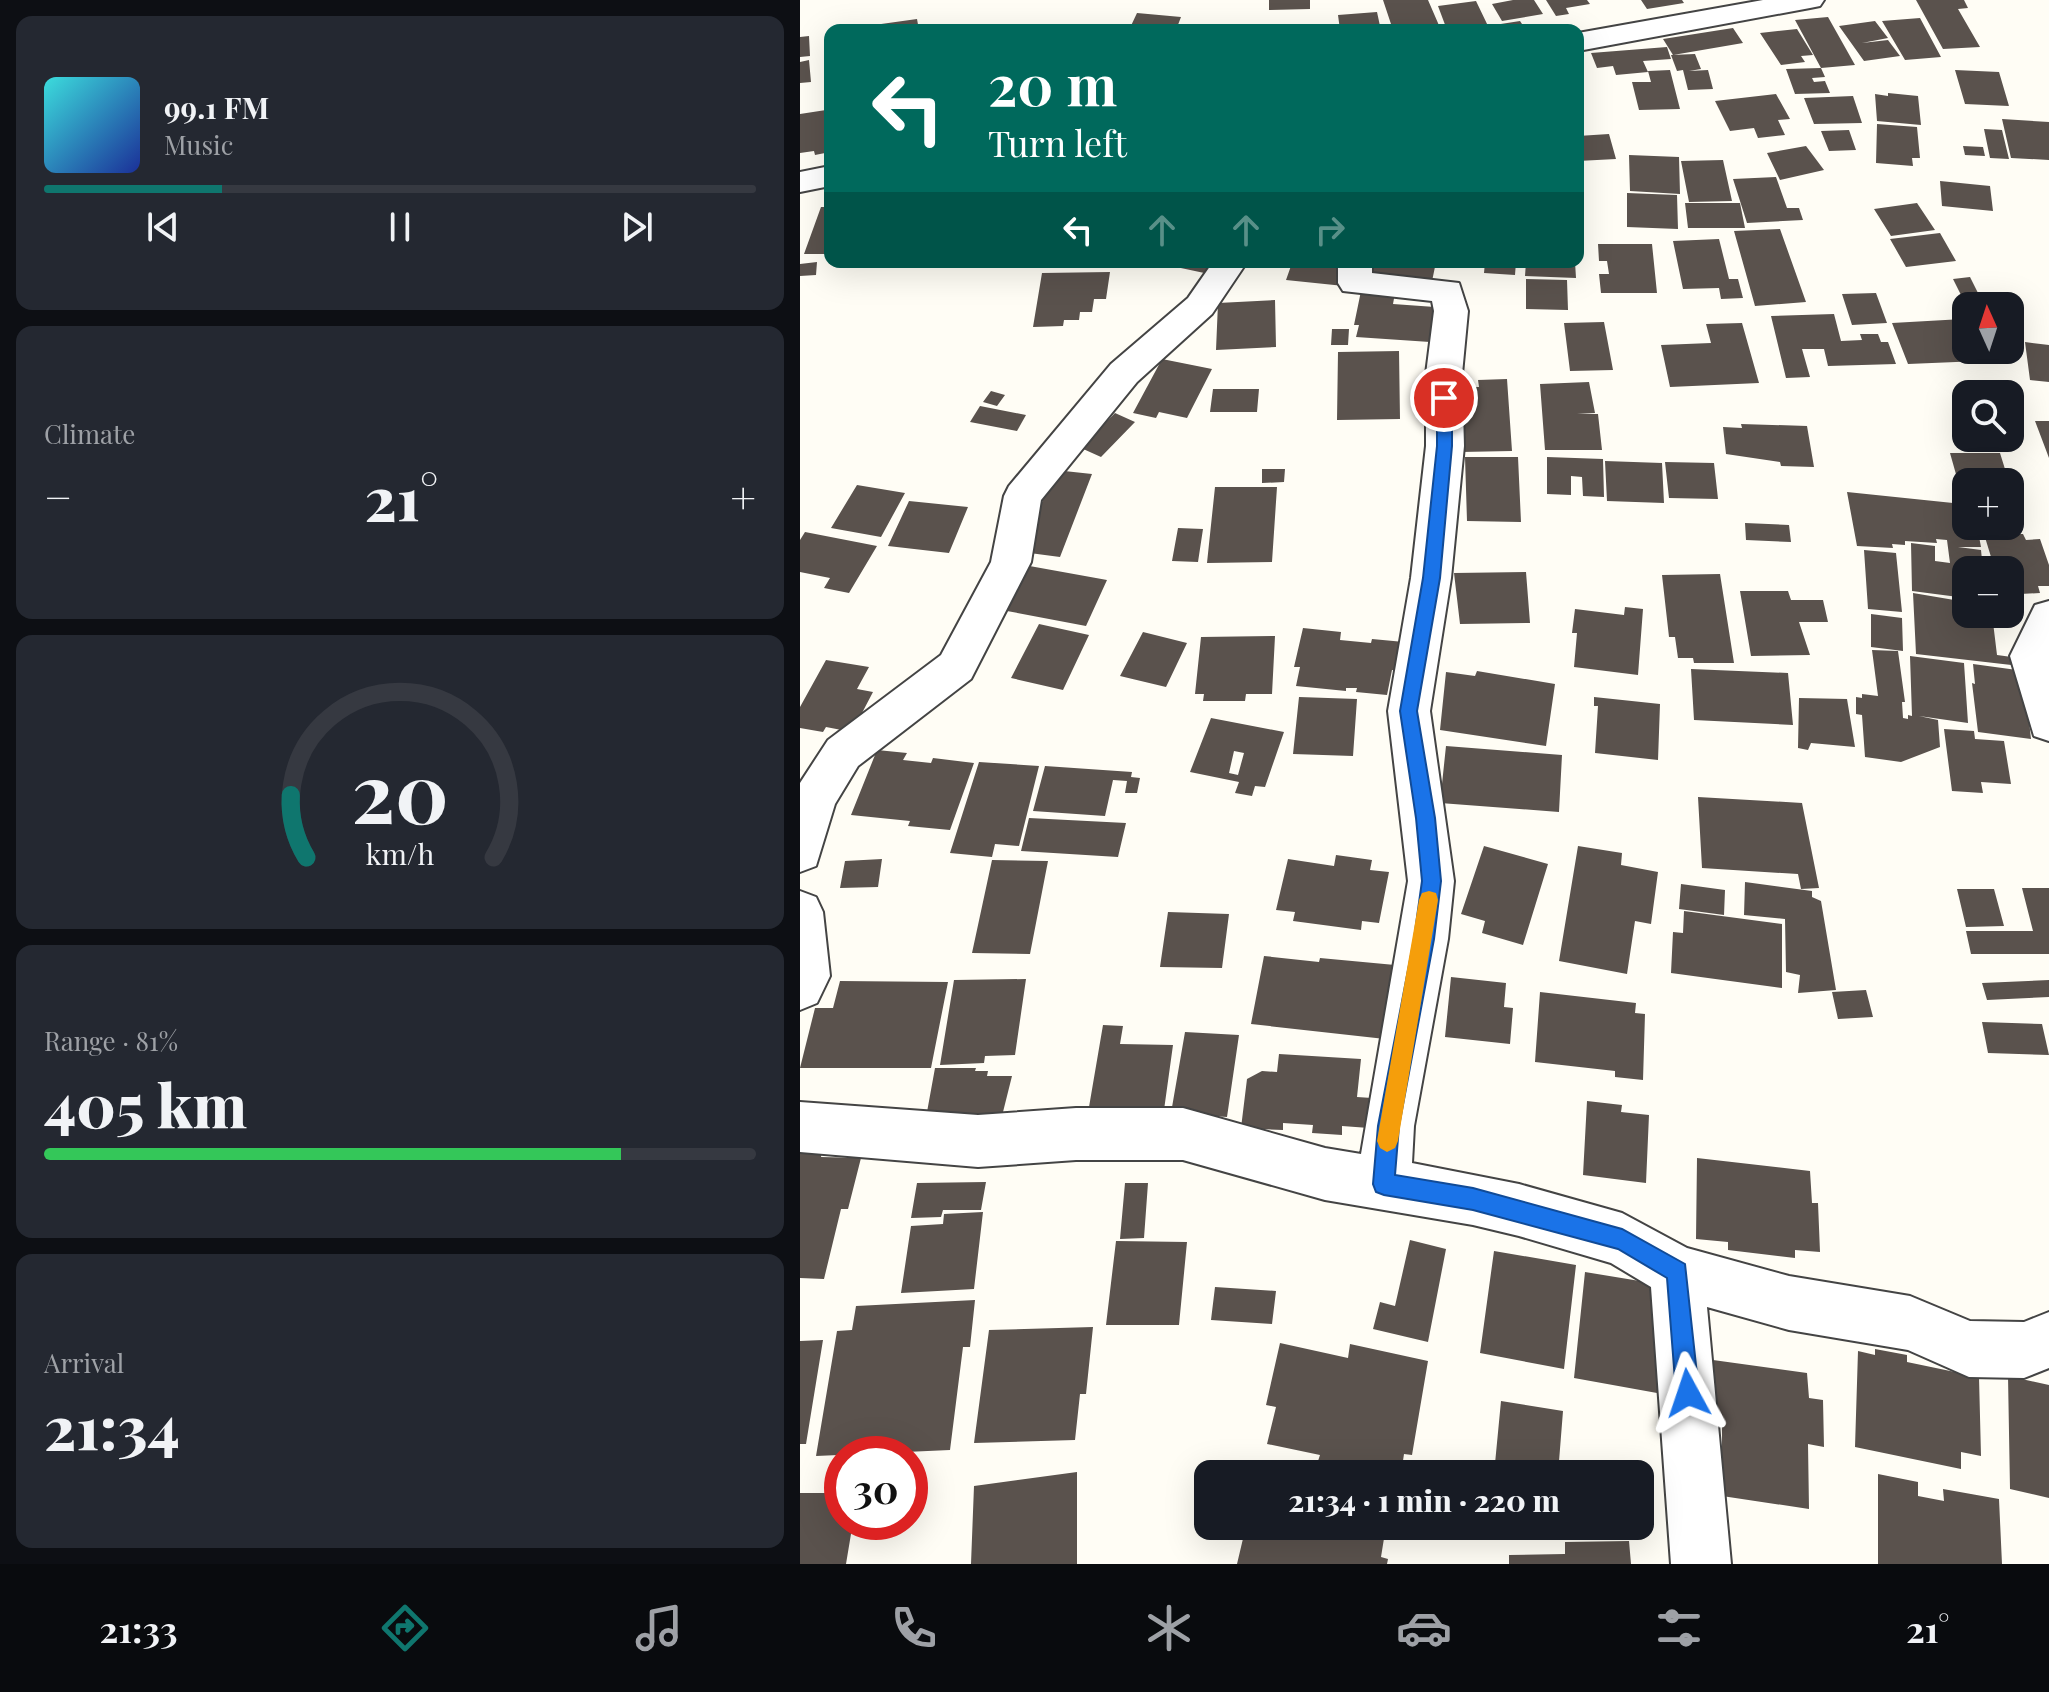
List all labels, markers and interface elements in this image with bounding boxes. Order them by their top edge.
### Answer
text: 20 m [988,46,1117,121]
icon: left [856,56,960,160]
text: 99.1 FM [164,87,269,127]
text: Turn left [988,118,1127,166]
text: Music [164,127,233,162]
icon: previous [141,205,185,249]
icon: pause [378,205,422,249]
icon: next [615,205,659,249]
icon: left [1056,208,1100,252]
icon: ahead [1140,208,1184,252]
icon: ahead [1224,208,1268,252]
icon: right [1308,208,1352,252]
north arrow [1952,292,2024,364]
map controls [1952,292,2024,628]
pin [1410,364,1478,432]
icon: arrive [1422,376,1466,420]
button: search [1952,380,2024,452]
text: Climate [44,416,135,451]
text: 21° [365,456,438,536]
text: − [44,466,72,525]
text: + [730,466,756,525]
button: + [1952,468,2024,540]
button: − [1952,556,2024,628]
text: 20 [351,734,449,845]
text: km/h [366,834,434,872]
text: Range · 81% [44,1023,178,1058]
text: 405 km [44,1063,247,1143]
text: Arrival [44,1345,124,1380]
position arrow [1646,1351,1730,1435]
text: 21:34 [44,1385,180,1465]
speed limit sign: 30 [824,1436,928,1540]
text: 21:34 · 1 min · 220 m [1288,1480,1560,1520]
icon: directions [377,1600,433,1656]
icon: music [631,1600,687,1656]
icon: phone [886,1600,942,1656]
icon: climate [1141,1600,1197,1656]
icon: car [1396,1600,1452,1656]
icon: filters [1651,1600,1707,1656]
text: 21:33 [99,1604,178,1652]
text: 21° [1906,1604,1950,1652]

